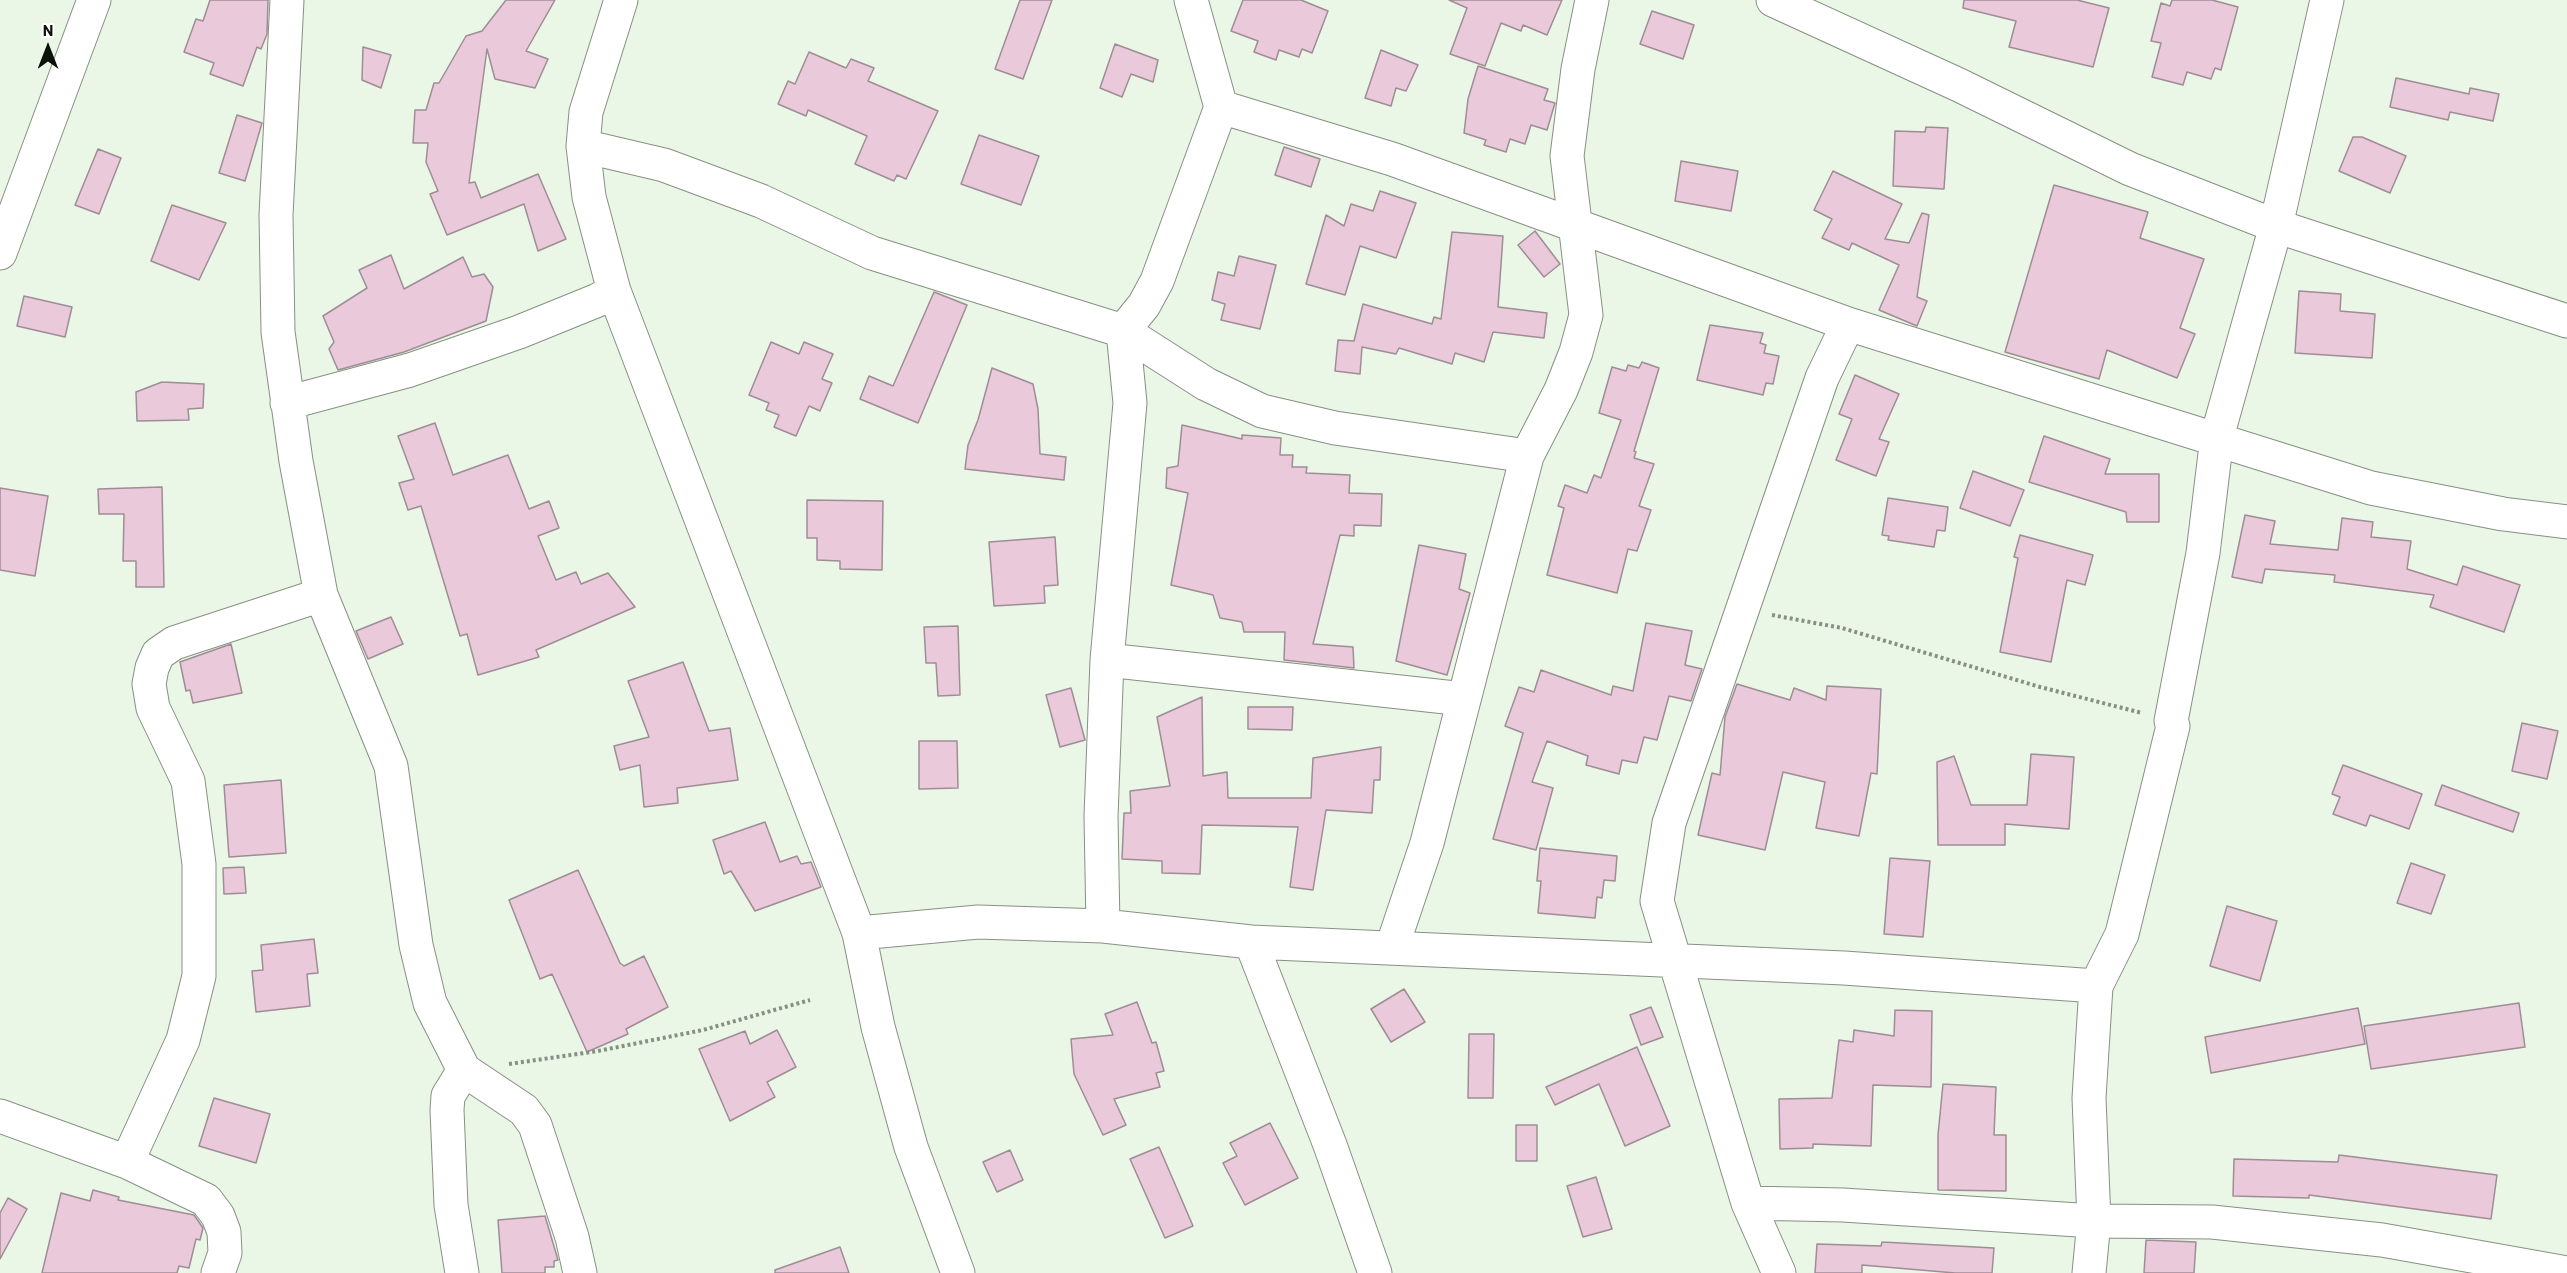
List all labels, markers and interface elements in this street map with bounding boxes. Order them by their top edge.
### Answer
north arrow [18,18,78,78]
text: N [43,20,53,39]

